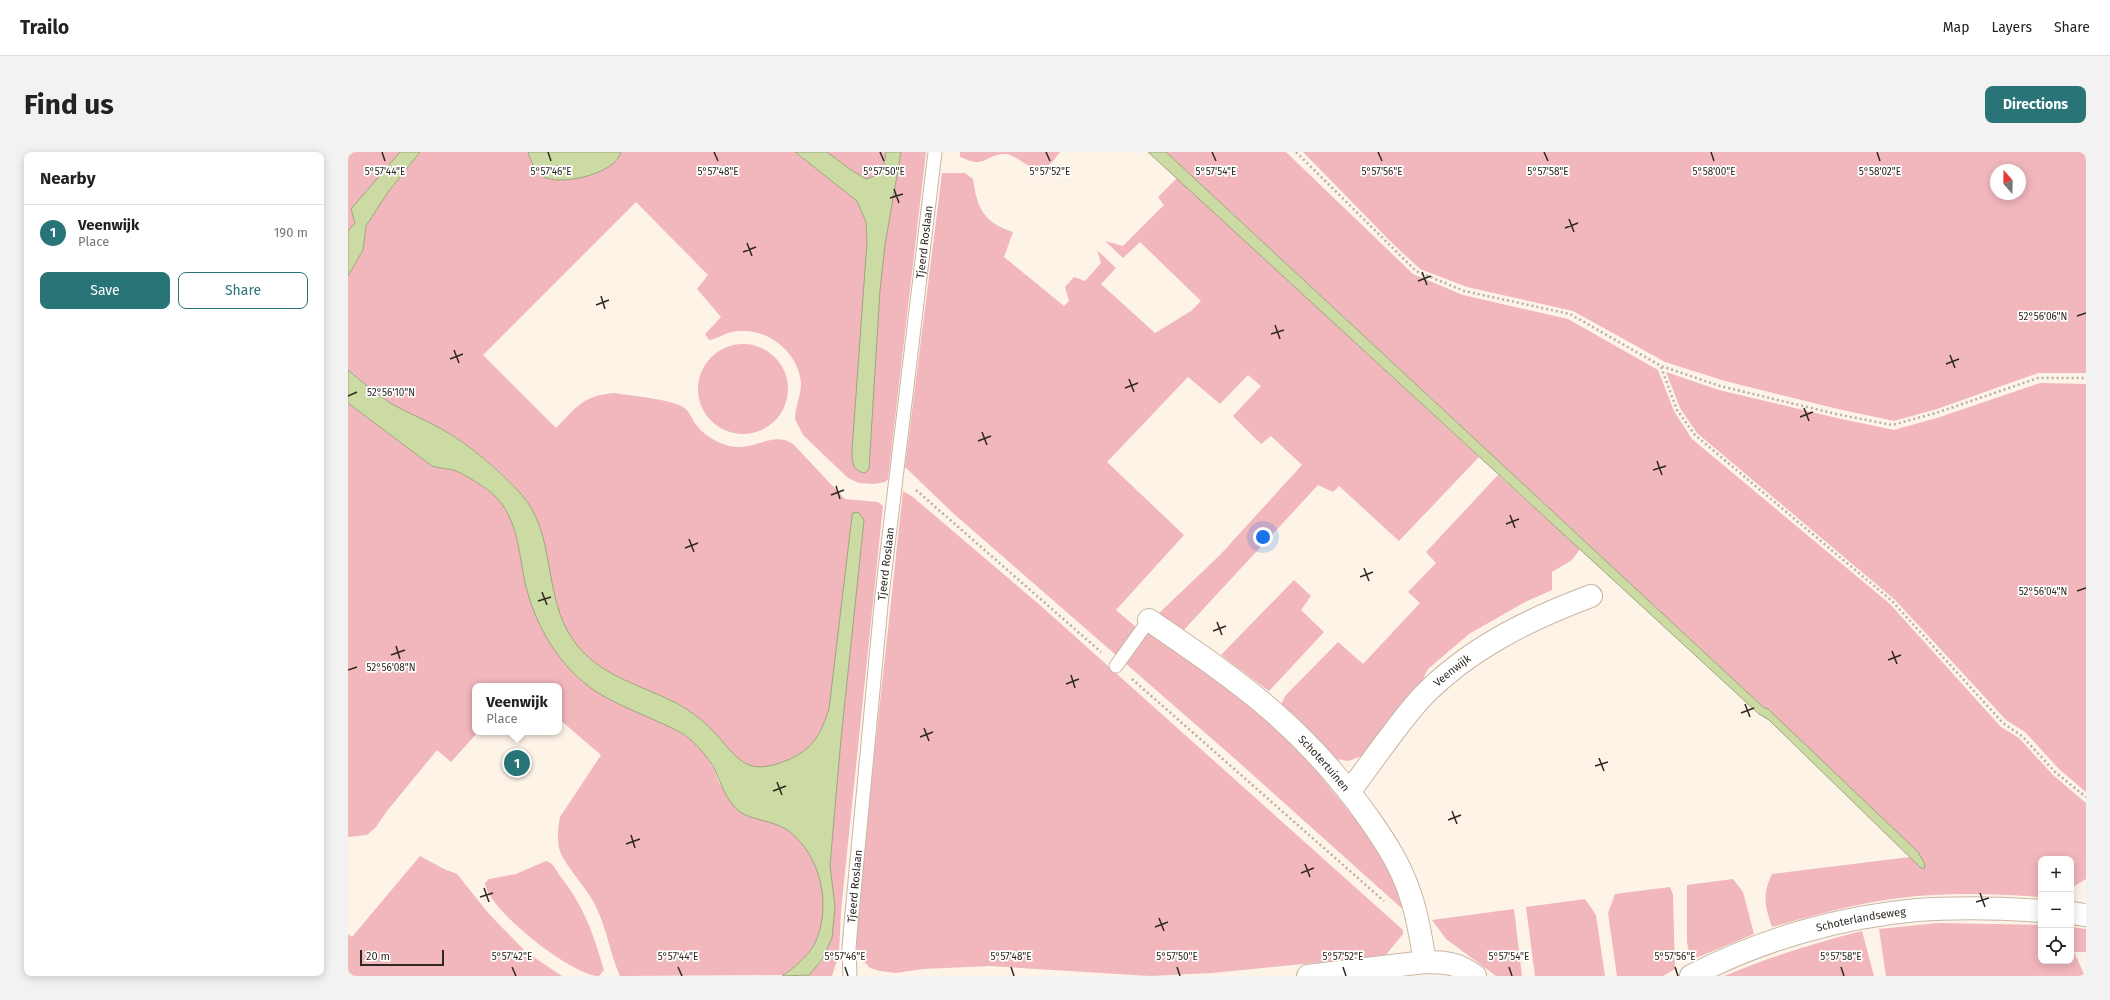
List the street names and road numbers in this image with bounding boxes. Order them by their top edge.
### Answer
street label: Tjeerd Roslaan [914,205,936,279]
street label: Tjeerd Roslaan [876,527,897,601]
street label: Veenwijk [1431,652,1474,690]
street label: Schotertuinen [1295,733,1352,794]
street label: Tjeerd Roslaan [845,849,865,924]
street label: Schoterlandseweg [1815,905,1907,935]

